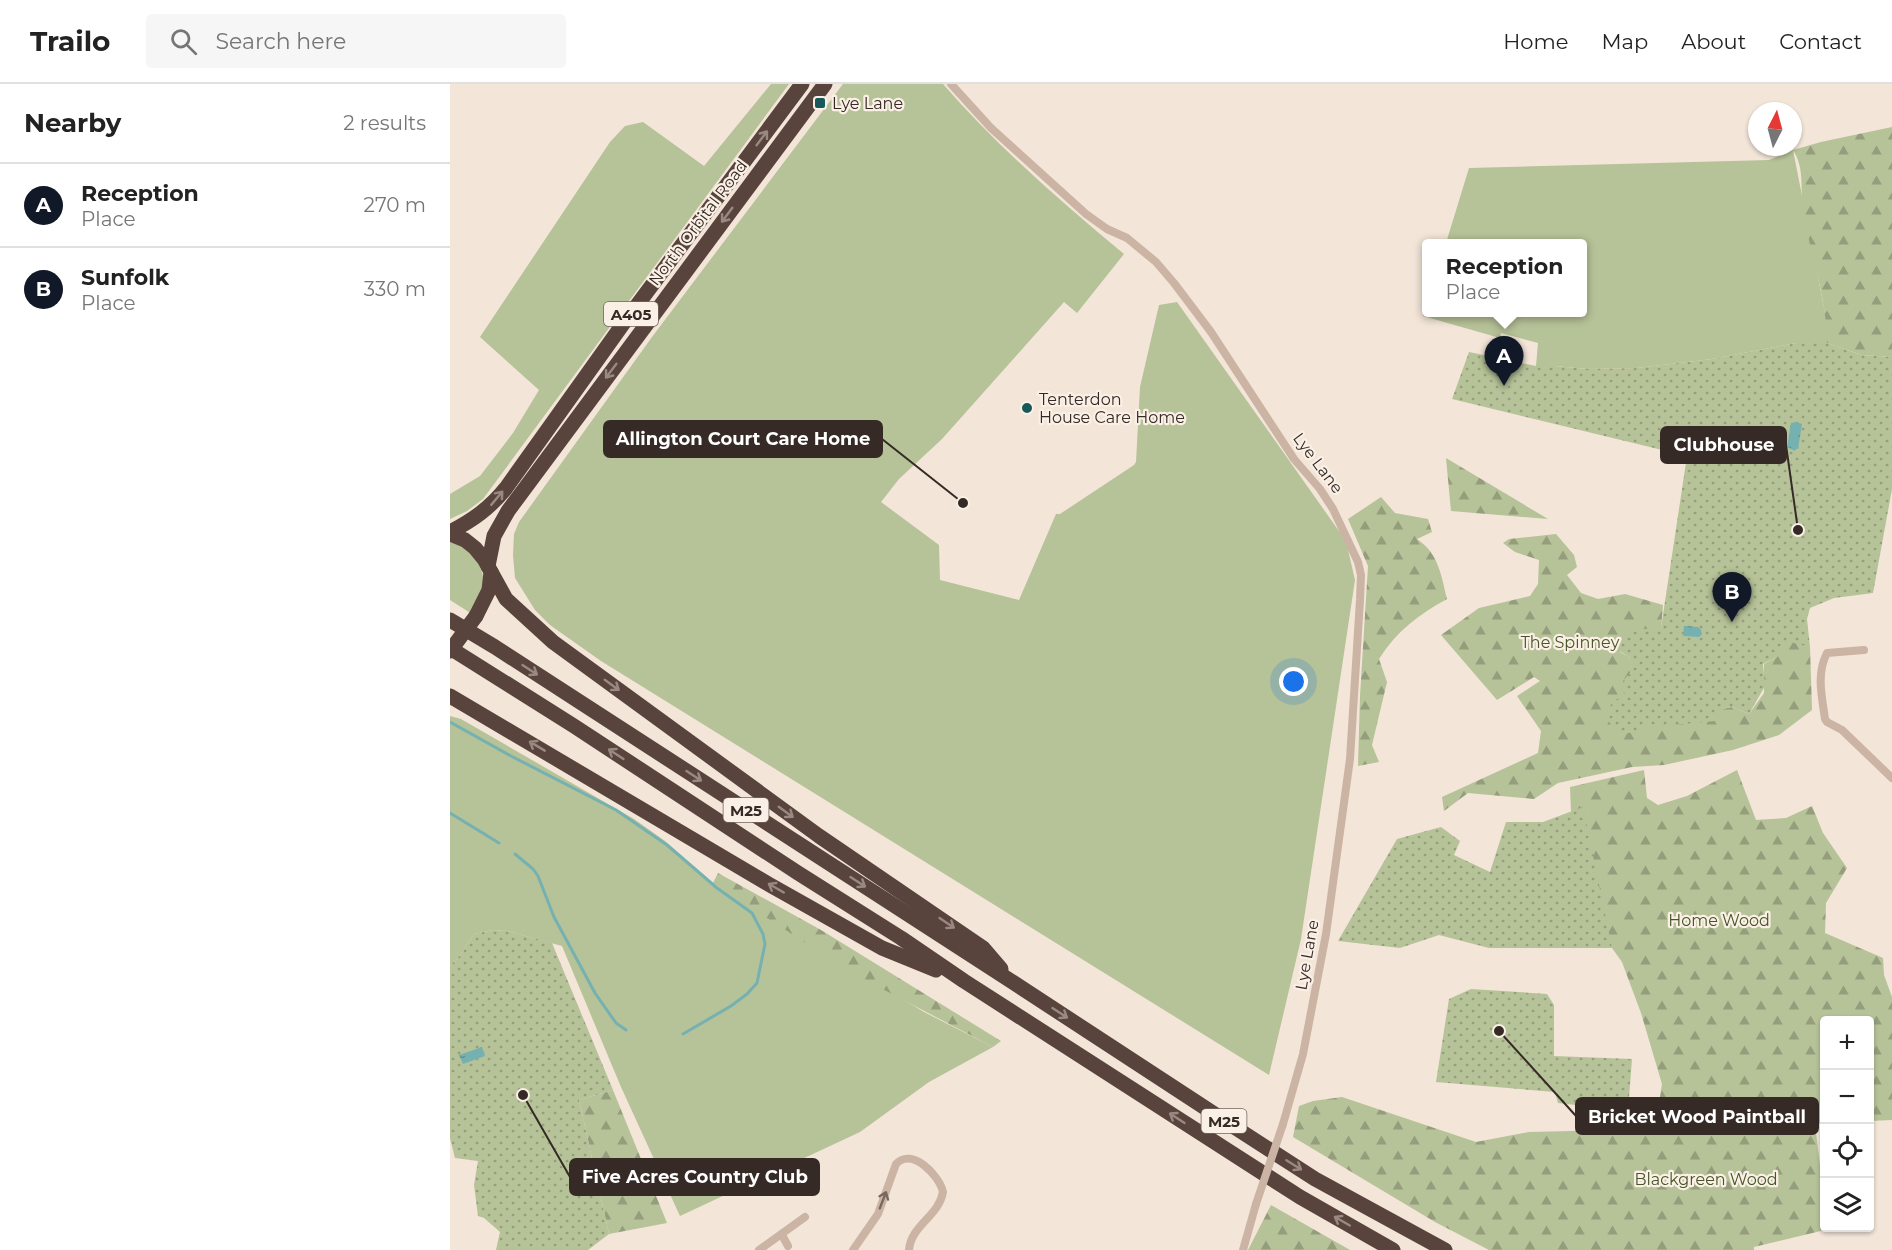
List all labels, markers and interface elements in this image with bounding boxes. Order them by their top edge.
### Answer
search box [146,14,566,68]
text: Trailo [30,24,110,58]
icon: search [167,25,200,58]
text: Search here [215,28,346,55]
text: Home [1503,29,1568,54]
text: Map [1601,29,1648,54]
text: About [1681,29,1746,54]
text: Contact [1779,29,1862,54]
place label: Lye Lane [832,94,903,113]
marker: Lye Lane [813,96,827,110]
north arrow [1748,102,1802,156]
text: Nearby [24,107,121,139]
text: 2 results [343,111,426,135]
one-way arrow [755,131,768,147]
street label: North Orbital Road [645,157,751,289]
text: Reception [81,180,199,207]
text: A [36,193,51,217]
text: 270 m [364,193,426,217]
one-way arrow [721,206,733,222]
text: Place [81,207,136,231]
popup [1422,239,1587,317]
text: Reception [1446,253,1563,280]
text: Sunfolk [81,264,169,291]
text: B [36,277,51,301]
text: 330 m [364,277,426,301]
text: Place [1446,280,1500,304]
text: Place [81,291,136,315]
road number: A405 [604,302,658,326]
pin: A [1484,336,1524,386]
one-way arrow [604,363,617,379]
place label: Tenterdon House Care Home [1039,390,1185,427]
marker: Tenterdon House Care Home [1020,401,1034,415]
callout: Allington Court Care Home [604,421,882,457]
callout: Clubhouse [1661,427,1786,463]
text: Allington Court Care Home [615,428,870,450]
street label: Lye Lane [1289,429,1347,497]
text: Clubhouse [1674,434,1774,456]
one-way arrow [490,491,504,506]
pin: B [1712,572,1752,622]
park label: The Spinney [1521,633,1620,652]
one-way arrow [522,664,539,677]
your location [1279,667,1308,696]
one-way arrow [603,679,619,691]
one-way arrow [529,740,546,752]
one-way arrow [608,747,625,759]
one-way arrow [685,771,702,783]
road number: M25 [724,798,768,822]
one-way arrow [778,806,794,818]
one-way arrow [849,877,866,889]
one-way arrow [768,882,785,894]
park label: Home Wood [1668,911,1770,930]
one-way arrow [938,917,954,929]
street label: Lye Lane [1291,918,1323,992]
one-way arrow [1051,1007,1068,1019]
map controls [1820,1016,1874,1232]
button: + [1820,1016,1874,1070]
button: − [1820,1070,1874,1124]
callout: Bricket Wood Paintball [1576,1098,1818,1134]
text: Bricket Wood Paintball [1588,1106,1806,1128]
road number: M25 [1202,1109,1246,1133]
one-way arrow [1168,1111,1185,1124]
button: locate [1820,1124,1874,1178]
callout: Five Acres Country Club [570,1159,819,1195]
one-way arrow [1285,1159,1302,1171]
text: Five Acres Country Club [582,1166,808,1188]
park label: Blackgreen Wood [1634,1170,1778,1189]
button: layers [1820,1178,1874,1232]
one-way arrow [878,1191,889,1210]
one-way arrow [1334,1215,1351,1227]

